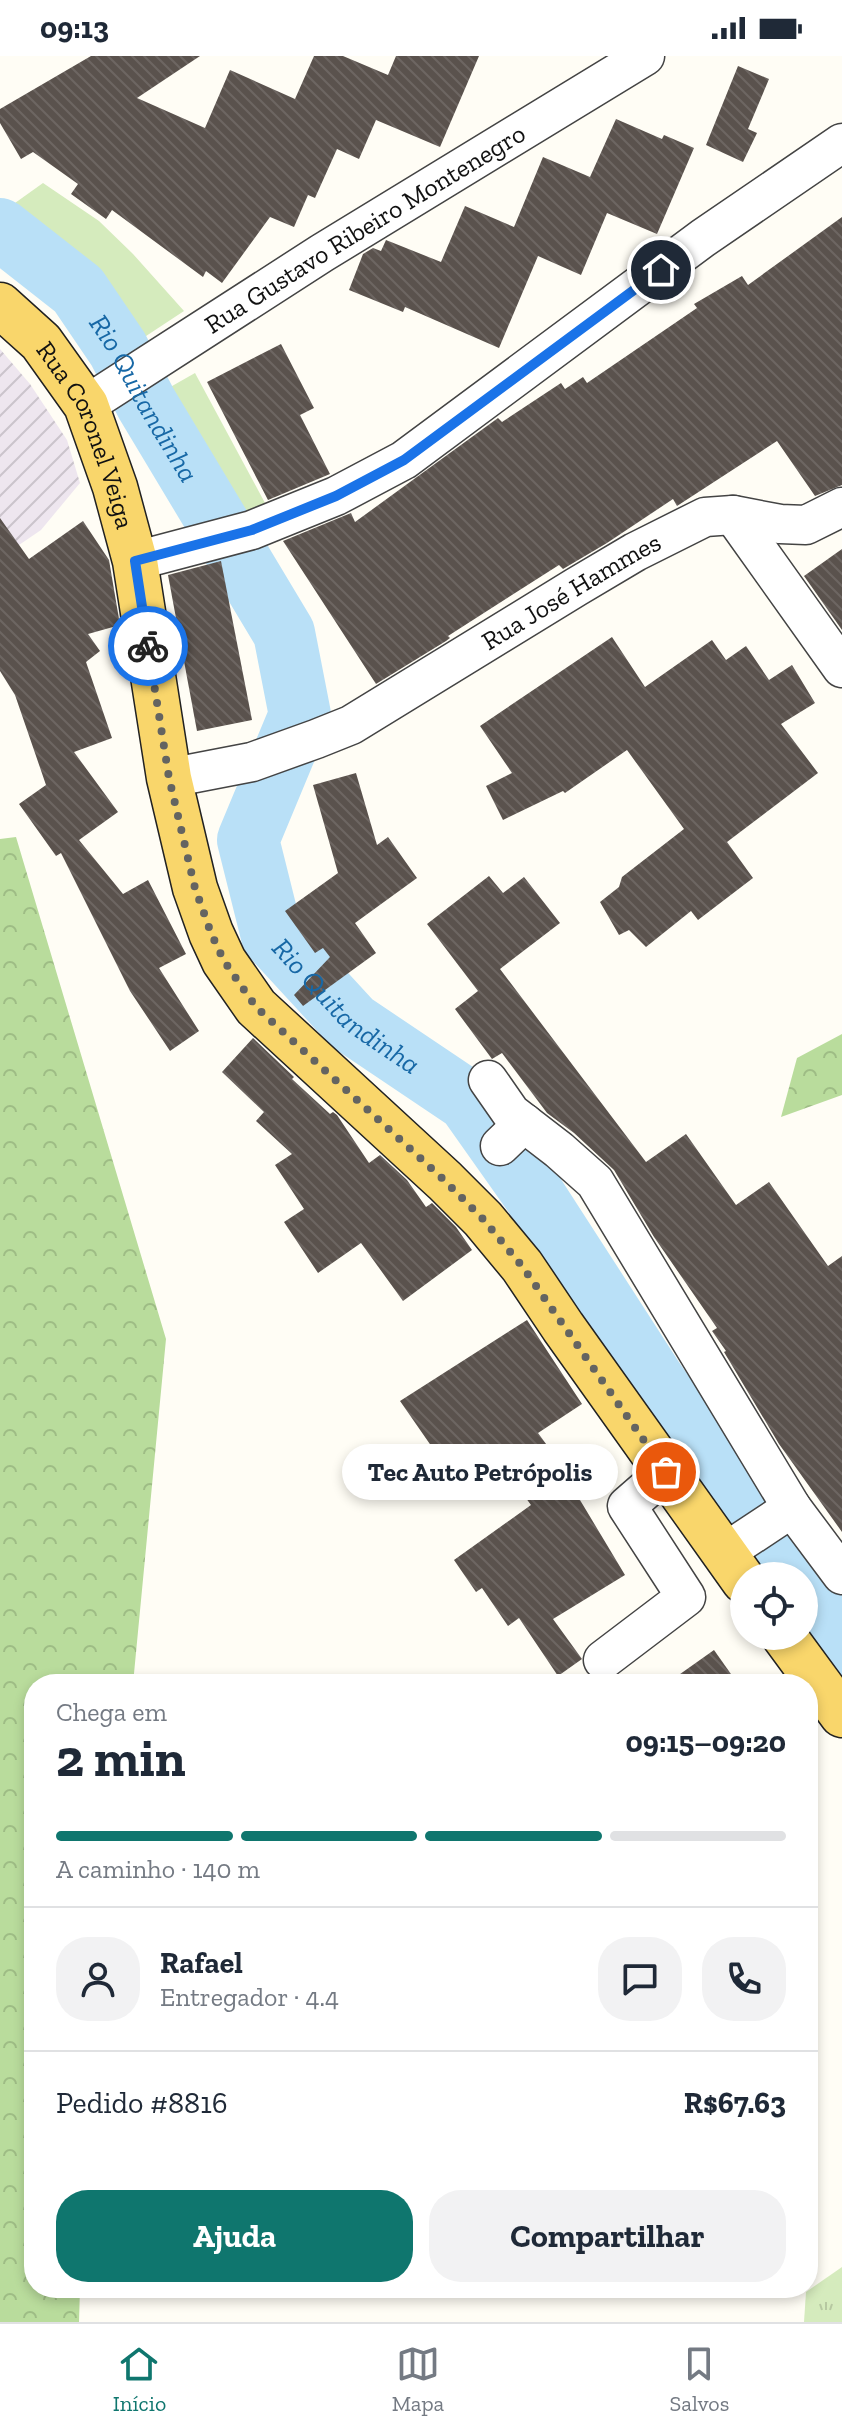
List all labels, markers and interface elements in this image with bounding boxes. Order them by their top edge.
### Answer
text: 09:13 [40,10,109,46]
street label: Rua Gustavo Ribeiro Montenegro [198,117,531,340]
pin [627,236,695,304]
icon: home [639,248,683,292]
water label: Rio Quitandinha [82,308,206,488]
street label: Rua Coronel Veiga [30,335,142,533]
street label: Rua José Hammes [476,526,666,657]
courier [108,606,188,686]
icon: bike [126,624,170,668]
water label: Rio Quitandinha [265,932,426,1081]
pin [632,1438,700,1506]
callout: Tec Auto Petrópolis [342,1444,618,1500]
icon: bag [644,1450,688,1494]
text: Tec Auto Petrópolis [368,1456,592,1488]
map controls [730,1562,818,1650]
button: locate [730,1562,818,1650]
text: Chega em [56,1696,167,1728]
text: 09:15–09:20 [626,1724,786,1760]
text: 2 min [56,1727,186,1789]
text: A caminho · 140 m [56,1853,260,1885]
button: person [56,1937,140,2021]
button: chat [598,1937,682,2021]
button: phone [702,1937,786,2021]
text: Rafael [160,1945,243,1981]
text: Entregador · 4.4 [160,1981,339,2013]
text: Pedido #8816 [56,2085,228,2121]
text: R$67.63 [684,2085,786,2121]
button: Ajuda [56,2190,413,2282]
button: Compartilhar [429,2190,786,2282]
tab: Início [113,2342,166,2417]
tab: Mapa [392,2342,444,2417]
tab: Salvos [670,2342,729,2417]

